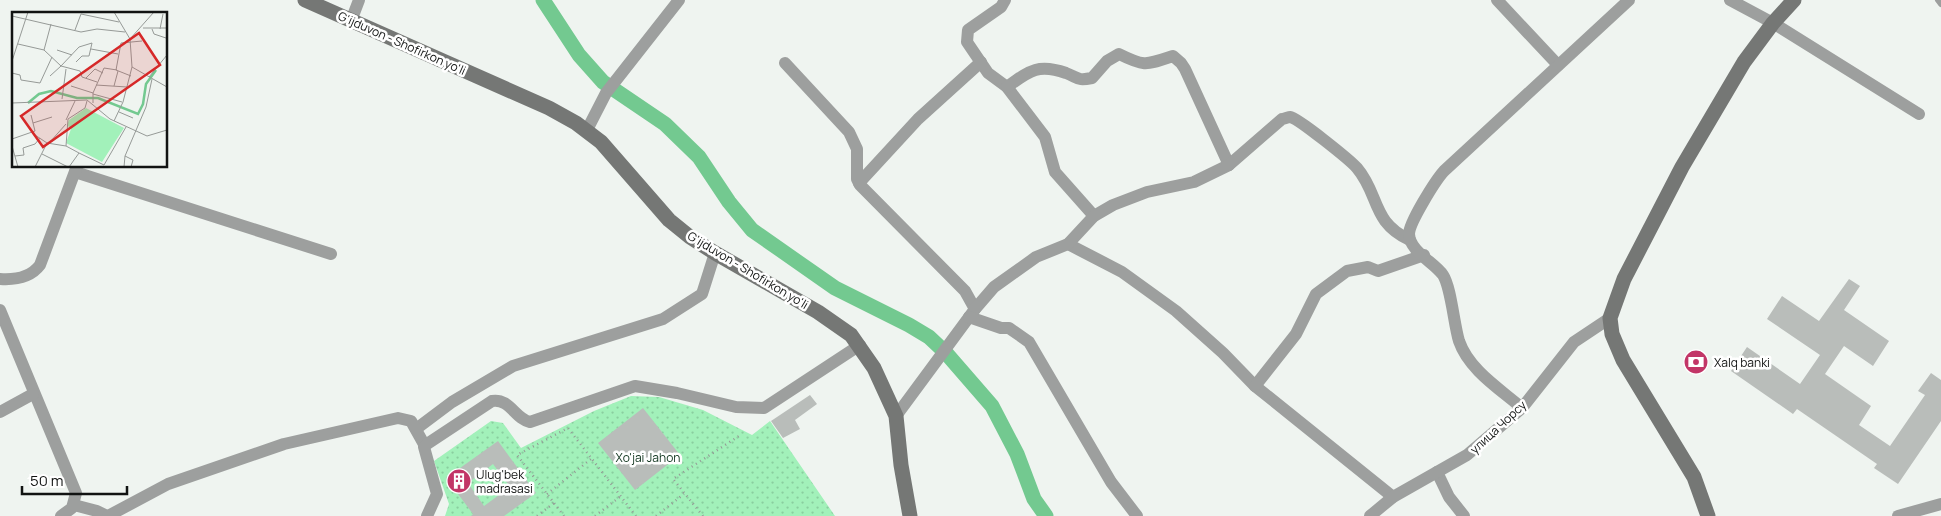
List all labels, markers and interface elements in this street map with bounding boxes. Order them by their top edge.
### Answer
street label: G'ijduvon - Shofirkon yo'li [335,7,469,79]
inset map [12,12,168,168]
street label: G'ijduvon - Shofirkon yo'li [684,227,812,313]
bank icon: Xalq banki [1683,349,1709,375]
place label: Xalq banki [1714,354,1770,371]
street label: улица Чорсу [1466,396,1530,457]
park label: Xo'jai Jahon [616,449,680,466]
scale bar [22,464,128,496]
place label: Ulug'bek madrasasi [476,466,533,497]
building icon: Ulug'bek madrasasi [446,468,472,494]
text: 50 m [30,470,64,491]

